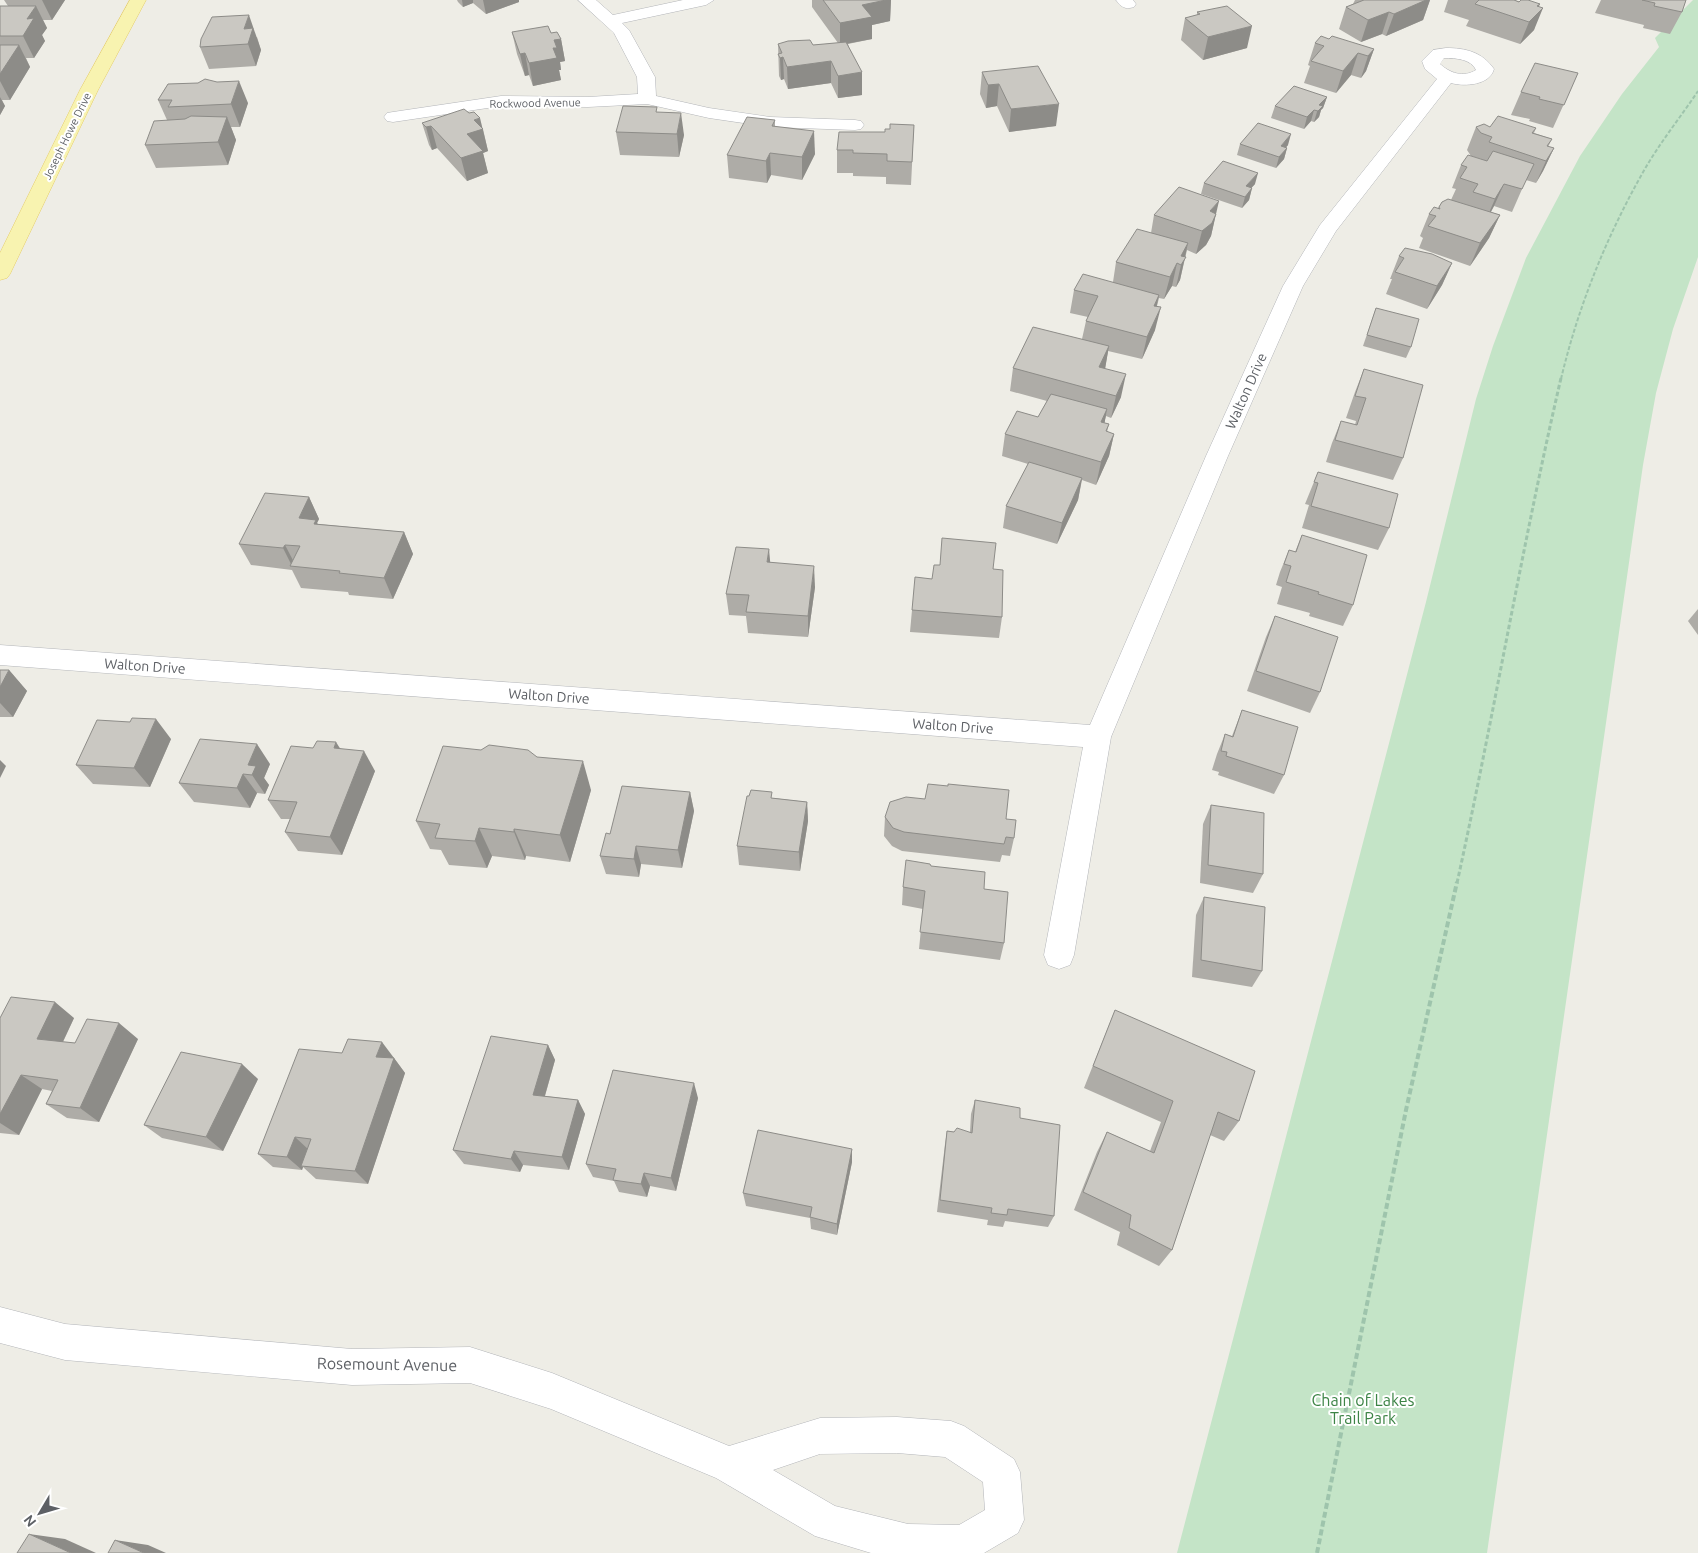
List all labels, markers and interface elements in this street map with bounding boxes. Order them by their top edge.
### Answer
street label: Joseph Howe Drive [41,91,93,181]
street label: Rockwood Avenue [489,96,581,110]
street label: Walton Drive [1222,351,1270,431]
street label: Walton Drive [104,655,186,677]
street label: Walton Drive [508,685,590,707]
street label: Walton Drive [912,715,994,737]
street label: Rosemount Avenue [317,1354,457,1374]
park label: Chain of Lakes Trail Park [1312,1391,1415,1427]
north arrow [15,1488,65,1538]
text: N [20,1512,39,1530]

